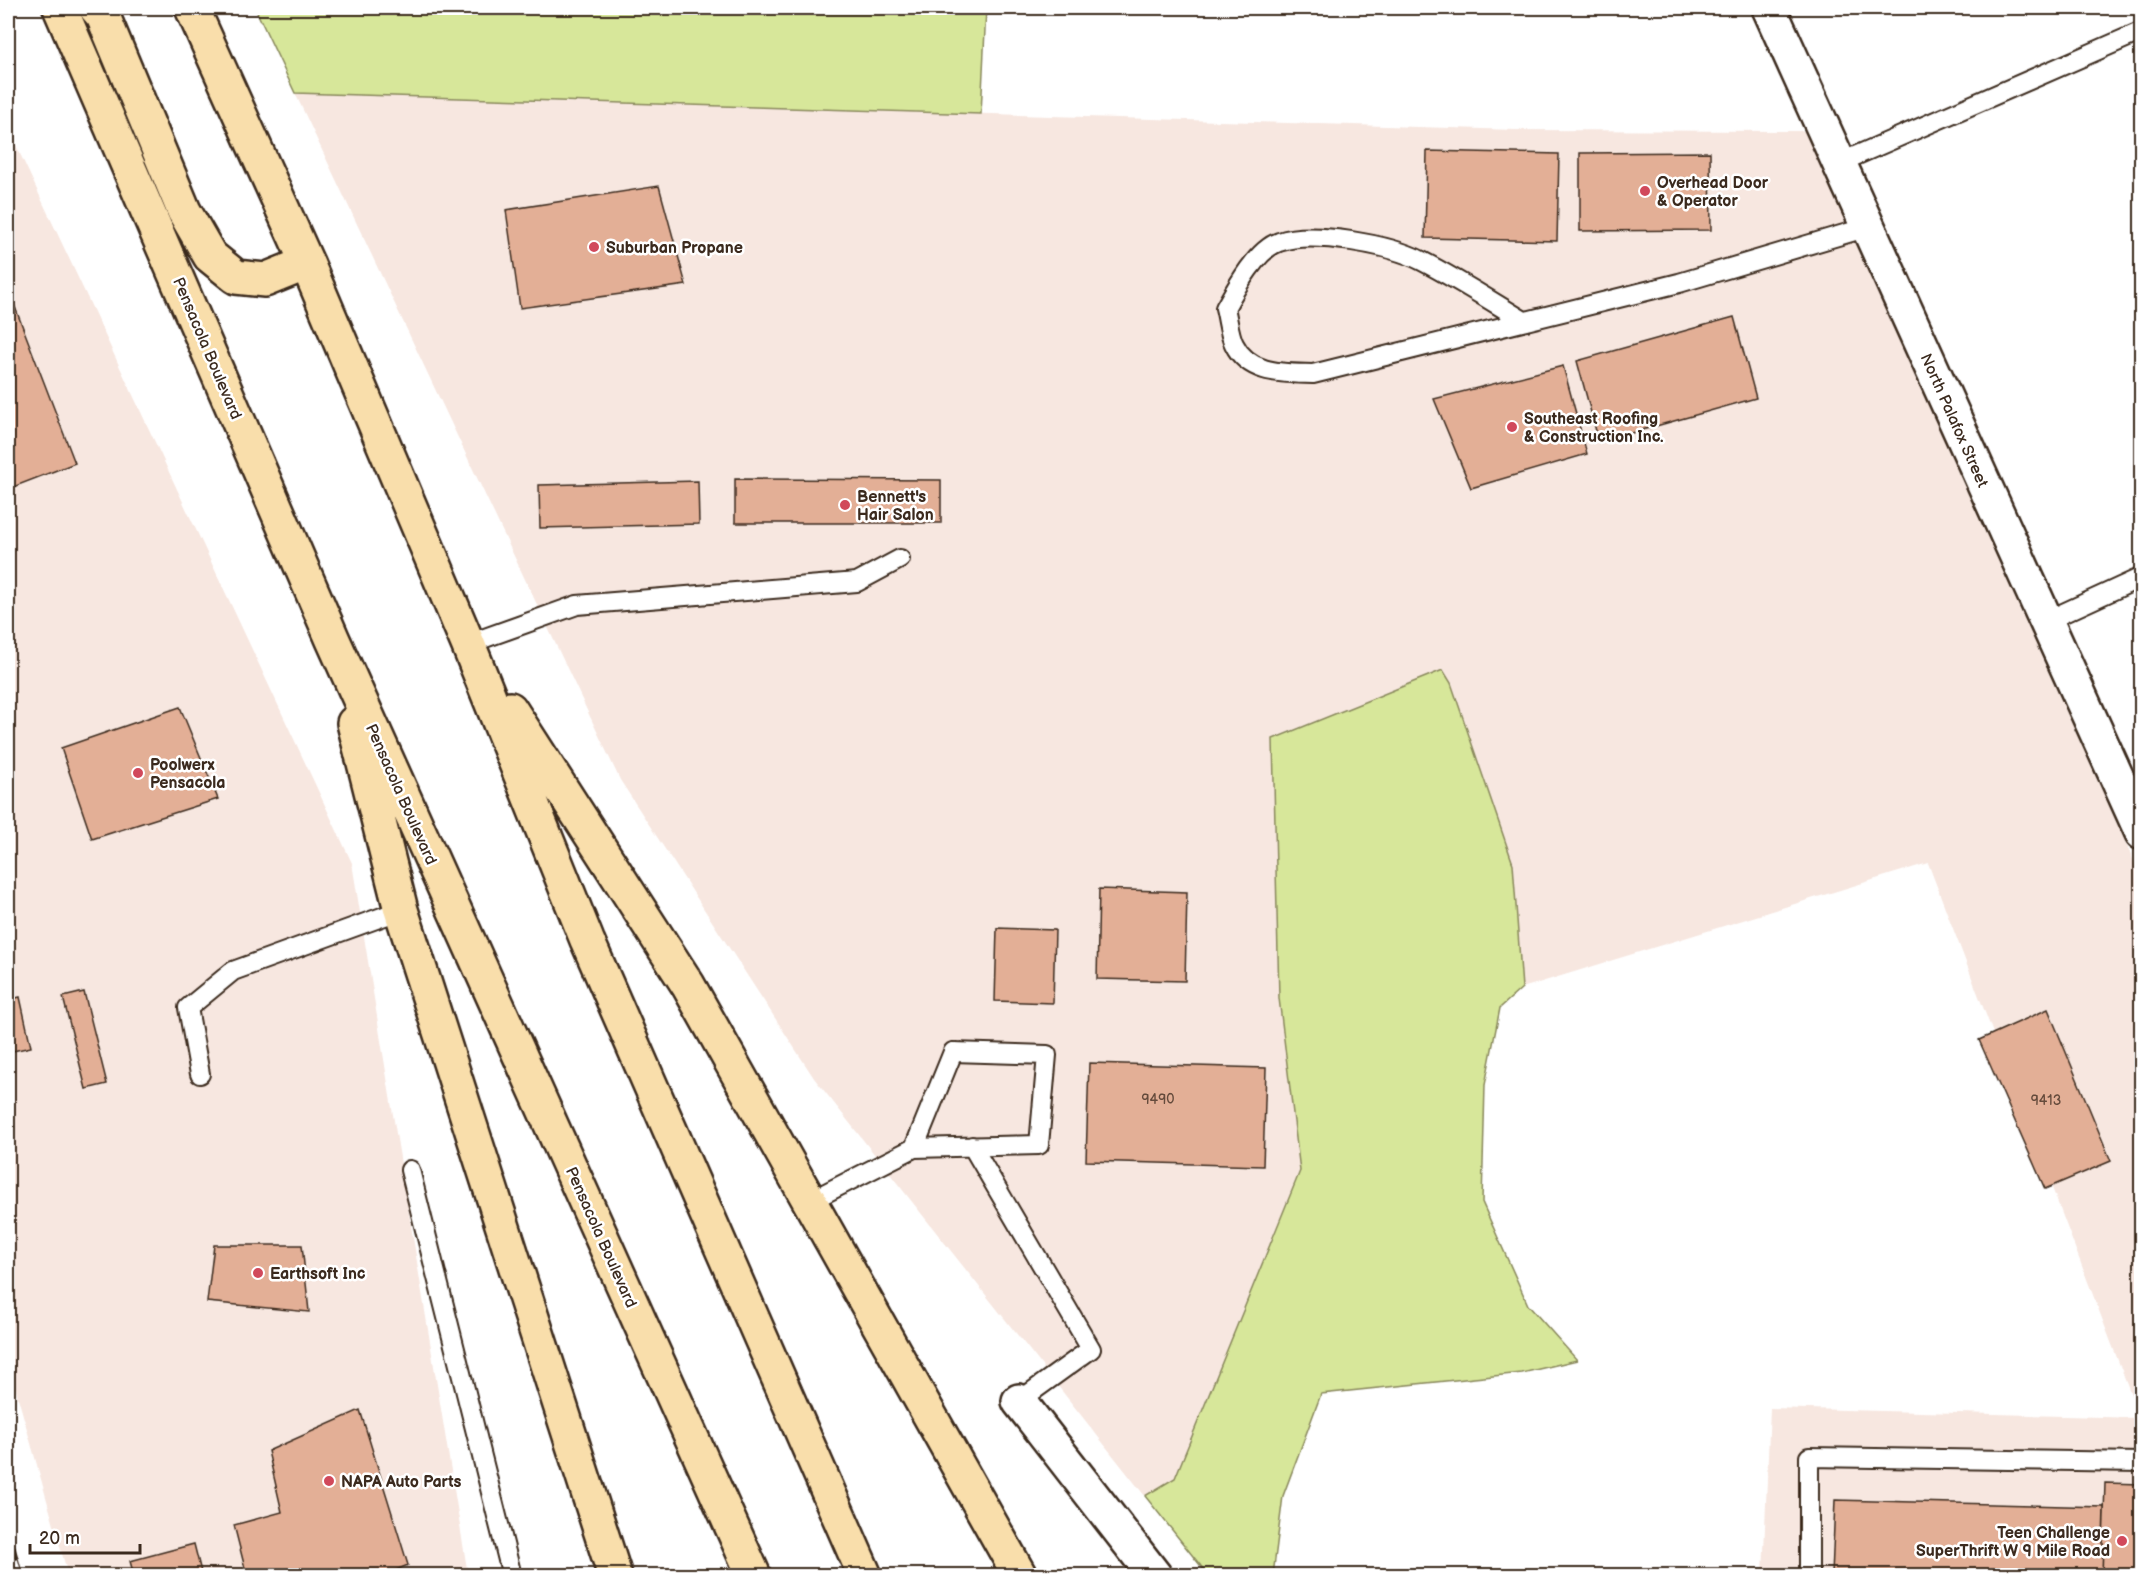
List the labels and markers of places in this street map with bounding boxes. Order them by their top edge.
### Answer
place label: Overhead Door & Operator [1657,174,1769,211]
marker: Overhead Door & Operator [1638,184,1652,198]
place label: Suburban Propane [606,239,743,258]
marker: Suburban Propane [587,240,601,254]
place label: Southeast Roofing & Construction Inc. [1524,410,1664,447]
marker: Southeast Roofing & Construction Inc. [1505,420,1519,434]
place label: Bennett's Hair Salon [857,488,934,525]
marker: Bennett's Hair Salon [838,498,852,512]
place label: Poolwerx Pensacola [150,756,226,793]
marker: Poolwerx Pensacola [131,766,145,780]
place label: Earthsoft Inc [270,1265,366,1284]
marker: Earthsoft Inc [251,1266,265,1280]
place label: NAPA Auto Parts [341,1473,462,1492]
marker: NAPA Auto Parts [322,1474,336,1488]
place label: Teen Challenge SuperThrift W 9 Mile Road [1916,1524,2110,1561]
marker: Teen Challenge SuperThrift W 9 Mile Road [2115,1534,2129,1548]

